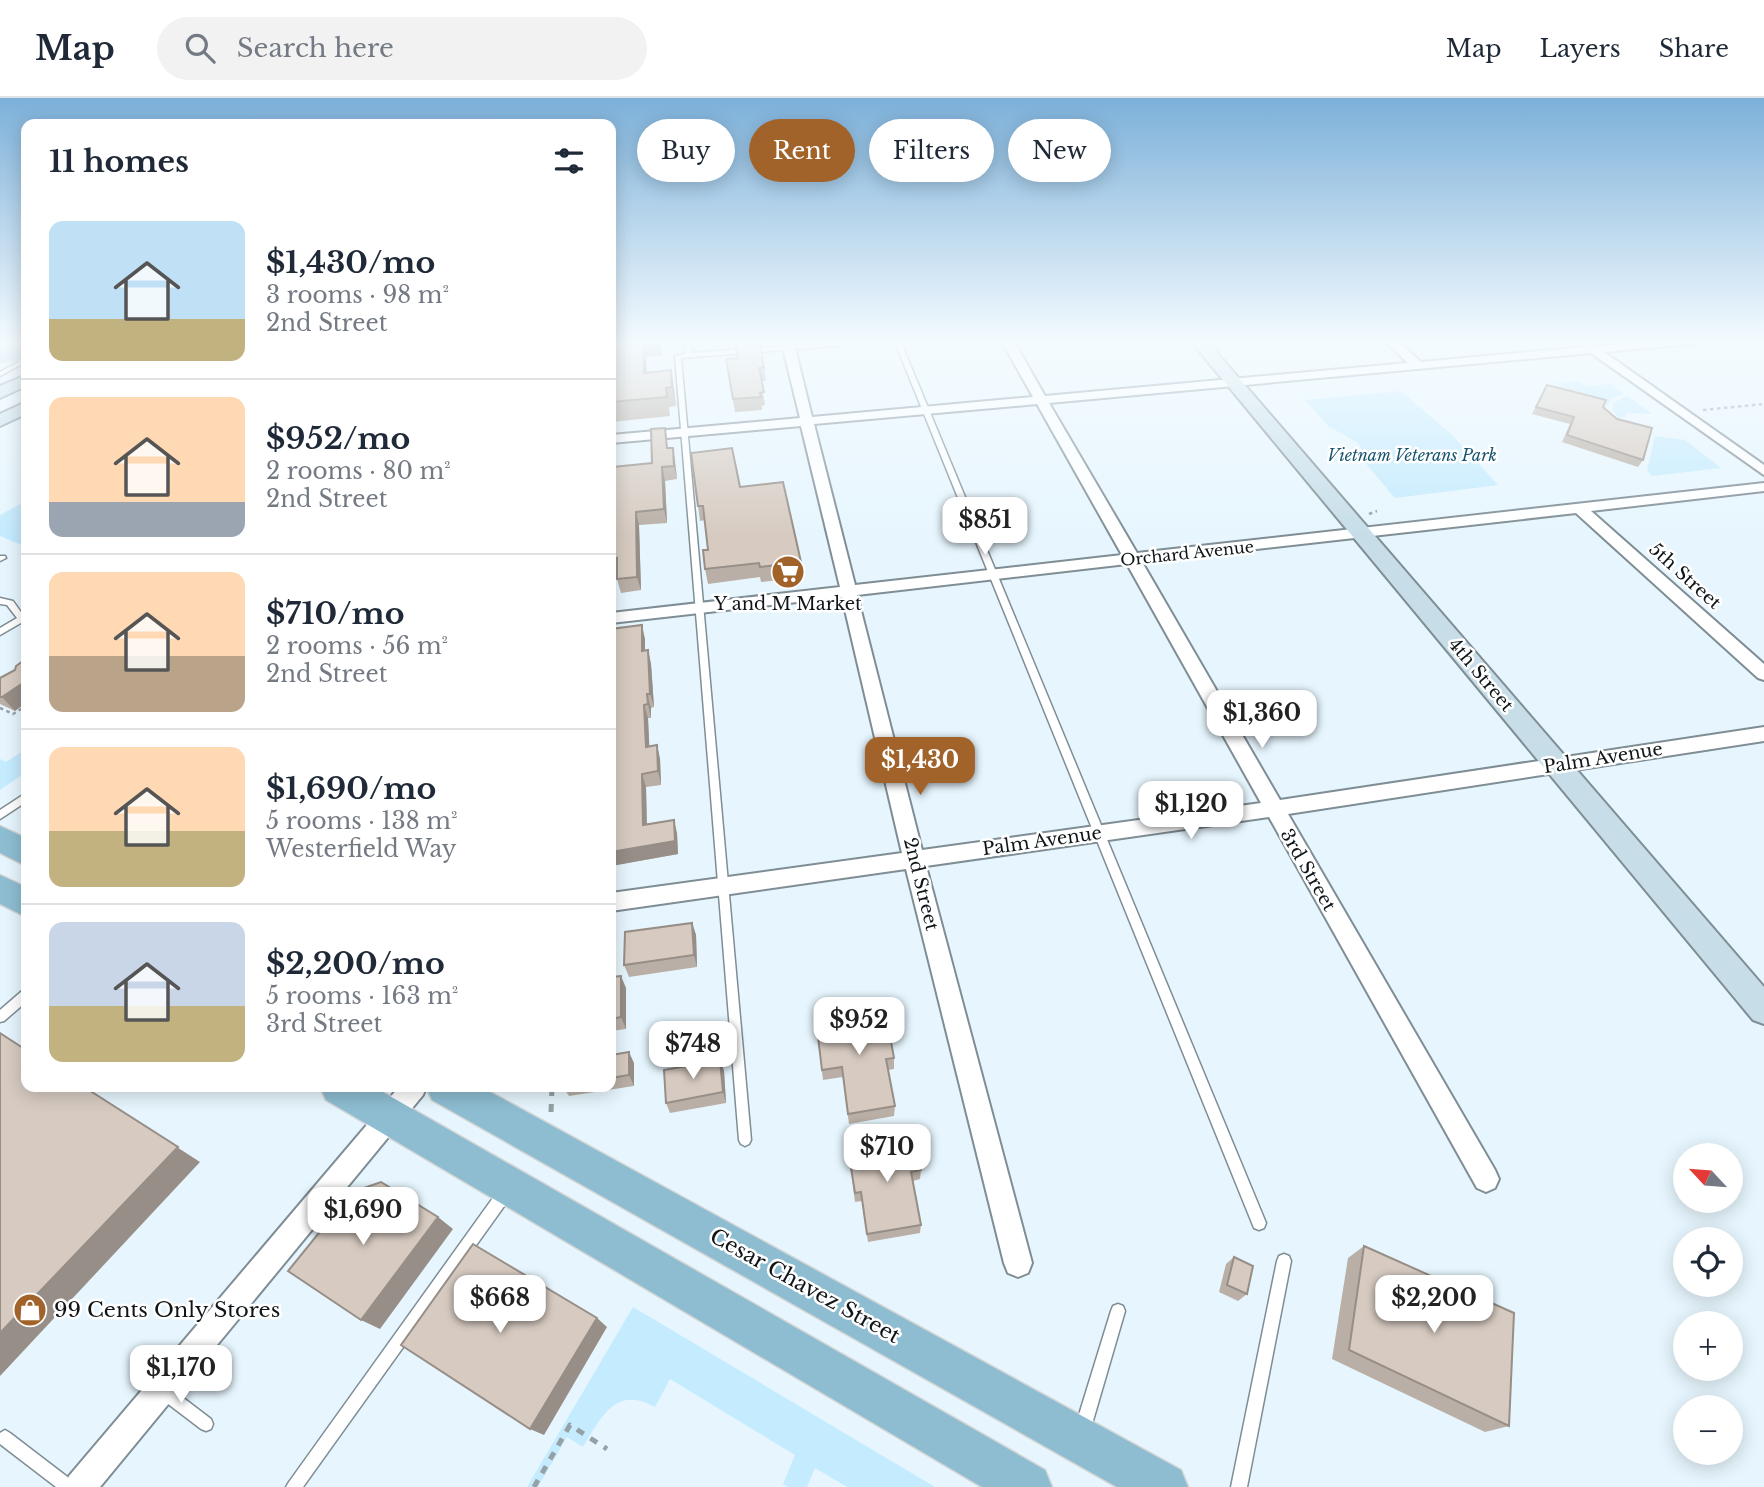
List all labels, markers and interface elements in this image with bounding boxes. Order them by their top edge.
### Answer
search box [157,17,647,80]
text: Map [35,28,115,69]
icon: search [181,29,219,67]
text: Search here [237,32,394,64]
text: Map [1446,34,1502,63]
text: Layers [1540,34,1621,63]
text: Share [1659,34,1729,63]
chip: Buy [637,119,735,182]
chip: Rent [749,119,855,182]
chip: Filters [869,119,994,182]
chip: New [1008,119,1111,182]
icon: filters [550,142,588,180]
text: 11 homes [49,143,189,180]
text: $1,430/mo [266,244,435,281]
icon: home [105,249,189,333]
text: 3 rooms · 98 m² [266,281,449,309]
text: 2nd Street [266,309,387,337]
text: $952/mo [266,420,410,457]
icon: home [105,425,189,509]
park label: Vietnam Veterans Park [1327,445,1497,465]
text: 2 rooms · 80 m² [266,457,451,485]
text: 2nd Street [266,485,387,513]
pin: $851 [944,498,1026,557]
text: $851 [958,506,1012,534]
street label: Orchard Avenue [1119,536,1255,570]
street label: 5th Street [1645,538,1725,614]
supermarket icon: Y and M Market [769,553,807,591]
place label: Y and M Market [713,593,862,615]
text: $710/mo [266,595,404,632]
icon: home [105,600,189,684]
text: 2 rooms · 56 m² [266,632,448,660]
street label: 4th Street [1444,634,1518,716]
text: 2nd Street [266,660,387,688]
pin: $1,360 [1205,690,1319,750]
text: $1,360 [1223,699,1301,727]
pin: $1,430 [863,738,977,797]
street label: Palm Avenue [1542,738,1664,778]
text: $1,430 [881,746,959,774]
text: $1,690/mo [266,770,436,807]
icon: home [105,775,189,859]
pin: $1,120 [1134,782,1248,841]
text: $1,120 [1154,790,1228,818]
text: 5 rooms · 138 m² [266,807,458,835]
street label: Palm Avenue [981,822,1103,860]
street label: 3rd Street [1276,825,1340,915]
text: Westerfield Way [266,835,457,863]
street label: 2nd Street [899,835,943,933]
text: $2,200/mo [266,945,445,982]
icon: home [105,950,189,1034]
text: 5 rooms · 163 m² [266,982,458,1010]
pin: $952 [818,998,900,1057]
text: $952 [830,1006,888,1034]
text: 3rd Street [266,1010,382,1038]
pin: $748 [652,1021,734,1081]
text: $748 [665,1030,721,1058]
pin: $710 [846,1124,928,1184]
text: $710 [860,1133,914,1161]
north arrow [1673,1143,1743,1213]
map controls [1673,1143,1743,1465]
pin: $1,690 [306,1188,420,1247]
text: $1,690 [324,1196,402,1224]
street label: Cesar Chavez Street [705,1223,905,1349]
button: locate [1673,1227,1743,1297]
pin: $668 [459,1276,541,1335]
pin: $2,200 [1377,1276,1491,1335]
text: $668 [470,1284,530,1312]
text: $2,200 [1391,1284,1477,1312]
shop icon: 99 Cents Only Stores [11,1291,49,1329]
place label: 99 Cents Only Stores [54,1297,280,1323]
button: + [1673,1311,1743,1381]
pin: $1,170 [124,1346,238,1405]
text: $1,170 [146,1354,216,1382]
button: − [1673,1395,1743,1465]

